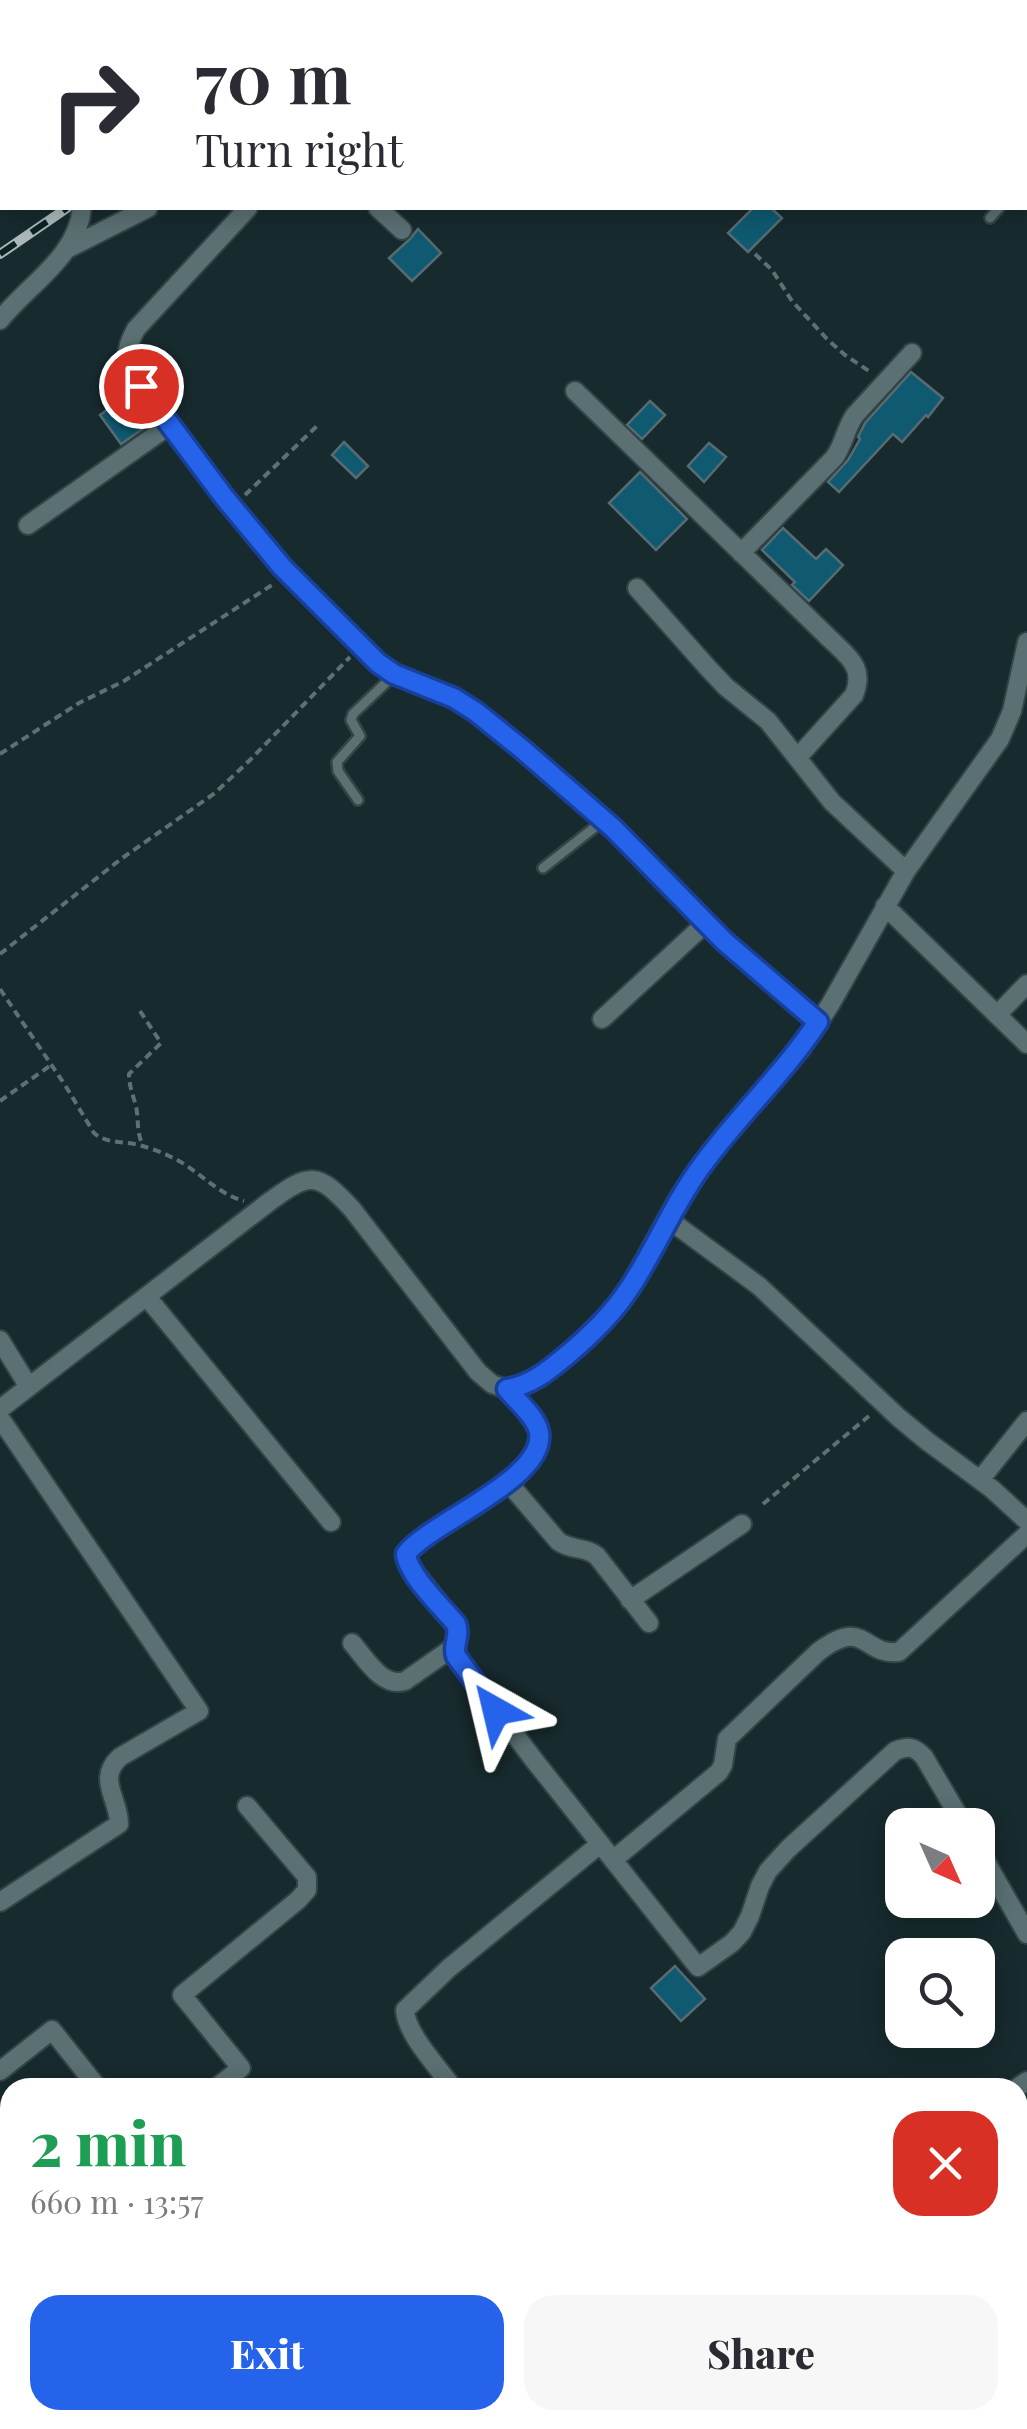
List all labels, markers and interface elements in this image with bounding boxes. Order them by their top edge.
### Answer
text: 70 m [195,28,352,122]
icon: right [30,40,160,170]
text: Turn right [195,118,403,178]
pin [99,344,184,429]
icon: arrive [114,359,169,414]
position arrow [444,1659,548,1763]
north arrow [885,1808,995,1918]
map controls [885,1808,995,2048]
button: search [885,1938,995,2048]
text: 2 min [30,2101,186,2181]
button: close [893,2111,998,2216]
text: 660 m · 13:57 [30,2179,204,2222]
button: Exit [30,2295,504,2410]
button: Share [524,2295,998,2410]

